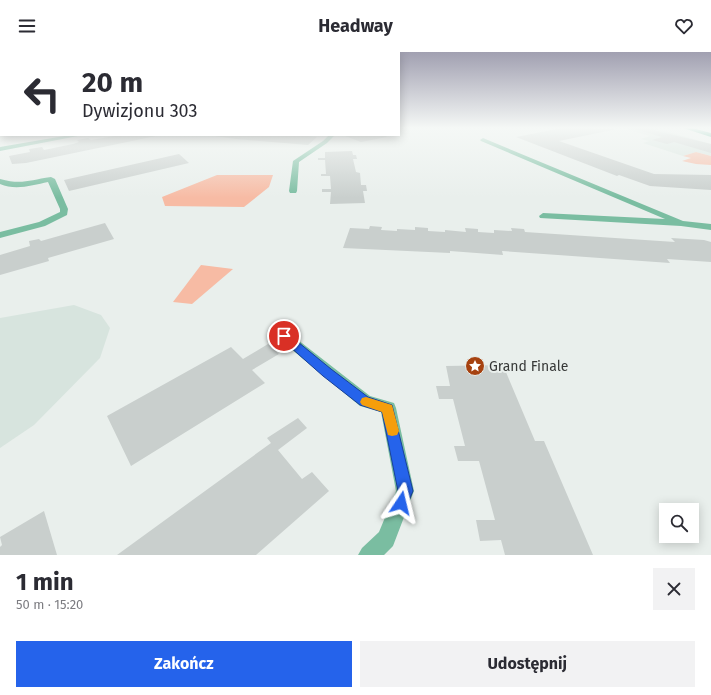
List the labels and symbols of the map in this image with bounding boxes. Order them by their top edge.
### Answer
pin [267,319,301,353]
place icon: Grand Finale [464,355,486,377]
place label: Grand Finale [489,358,568,375]
position arrow [380,482,422,524]

